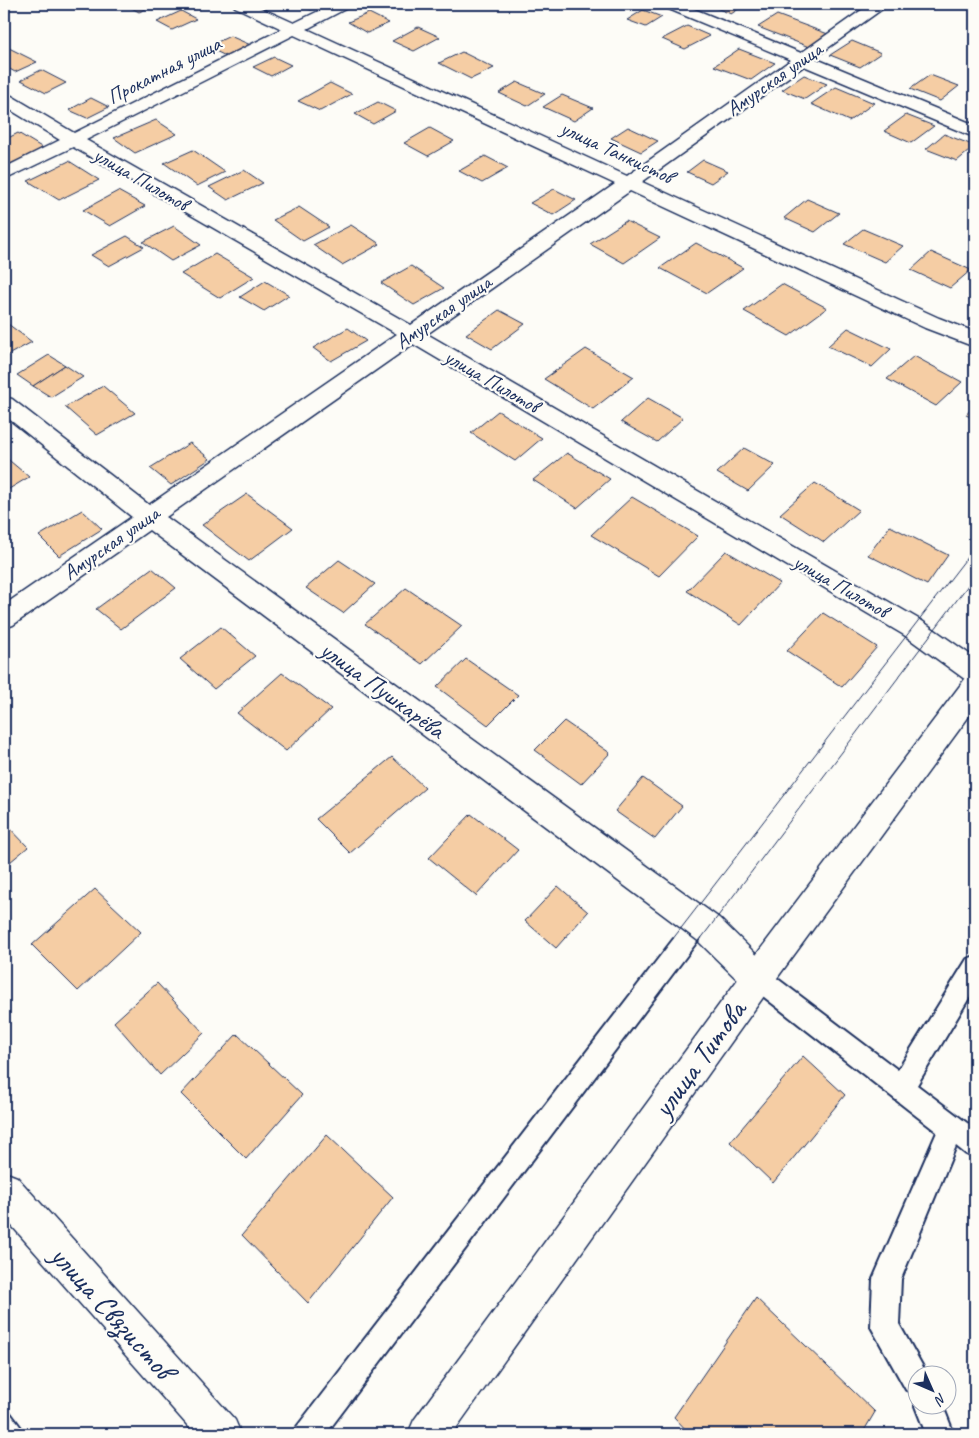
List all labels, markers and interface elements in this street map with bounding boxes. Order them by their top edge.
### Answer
street label: Прокатная улица [103,29,227,110]
street label: Амурская улица [721,35,829,122]
street label: улица Танкистов [555,114,682,191]
street label: улица Пилотов [87,141,196,218]
street label: Амурская улица [390,268,498,355]
street label: улица Пилотов [438,343,547,420]
street label: Амурская улица [58,499,166,586]
street label: улица Пилотов [787,548,896,625]
street label: улица Пушкарёва [312,633,453,747]
street label: улица Титова [643,991,756,1127]
street label: улица Связистов [41,1236,187,1392]
north arrow [906,1366,956,1416]
text: N [930,1390,950,1410]

